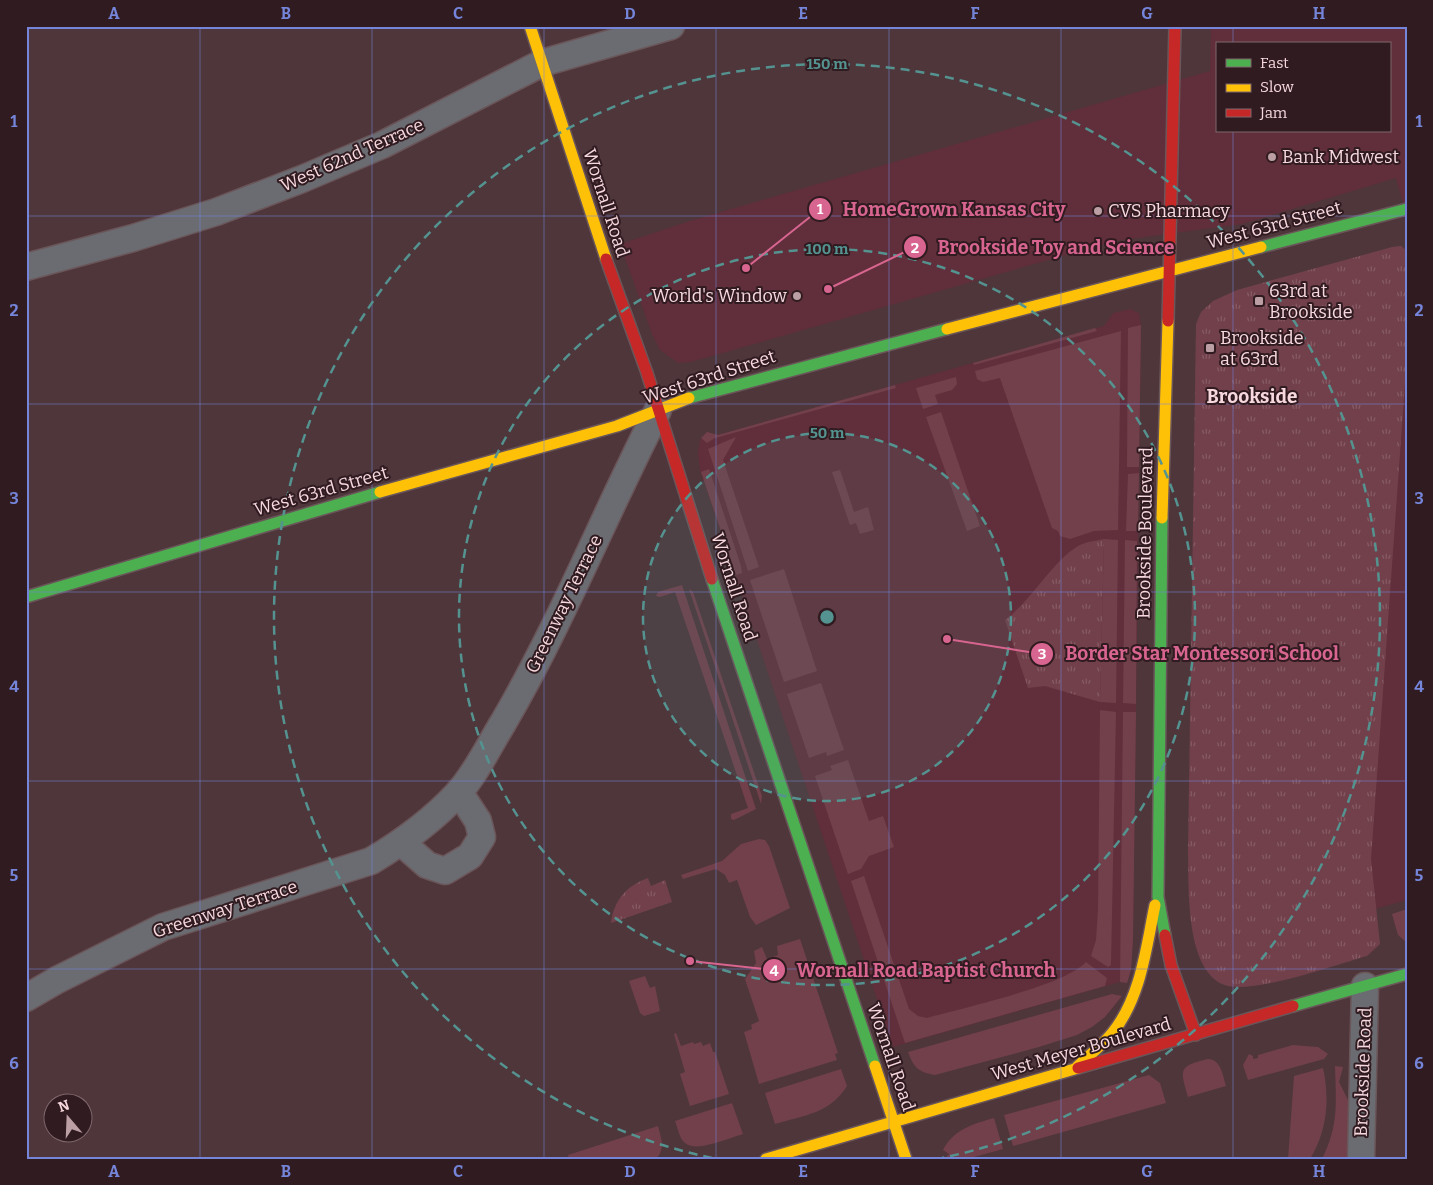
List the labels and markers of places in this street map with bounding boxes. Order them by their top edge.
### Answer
place label: Bank Midwest [1282,146,1399,168]
marker: Bank Midwest [1266,151,1278,163]
callout: HomeGrown Kansas City [807,192,1075,226]
place label: CVS Pharmacy [1108,200,1230,222]
marker: CVS Pharmacy [1092,205,1104,217]
callout: Brookside Toy and Science [903,230,1185,264]
place label: 63rd at Brookside [1269,280,1353,323]
place label: World's Window [651,285,788,307]
marker: World's Window [791,290,803,302]
marker: 63rd at Brookside [1253,295,1265,307]
place label: Brookside at 63rd [1220,327,1304,370]
marker: Brookside at 63rd [1204,342,1216,354]
centre of rings [818,608,836,626]
callout: Border Star Montessori School [1030,637,1349,671]
callout: Wornall Road Baptist Church [762,953,1066,987]

